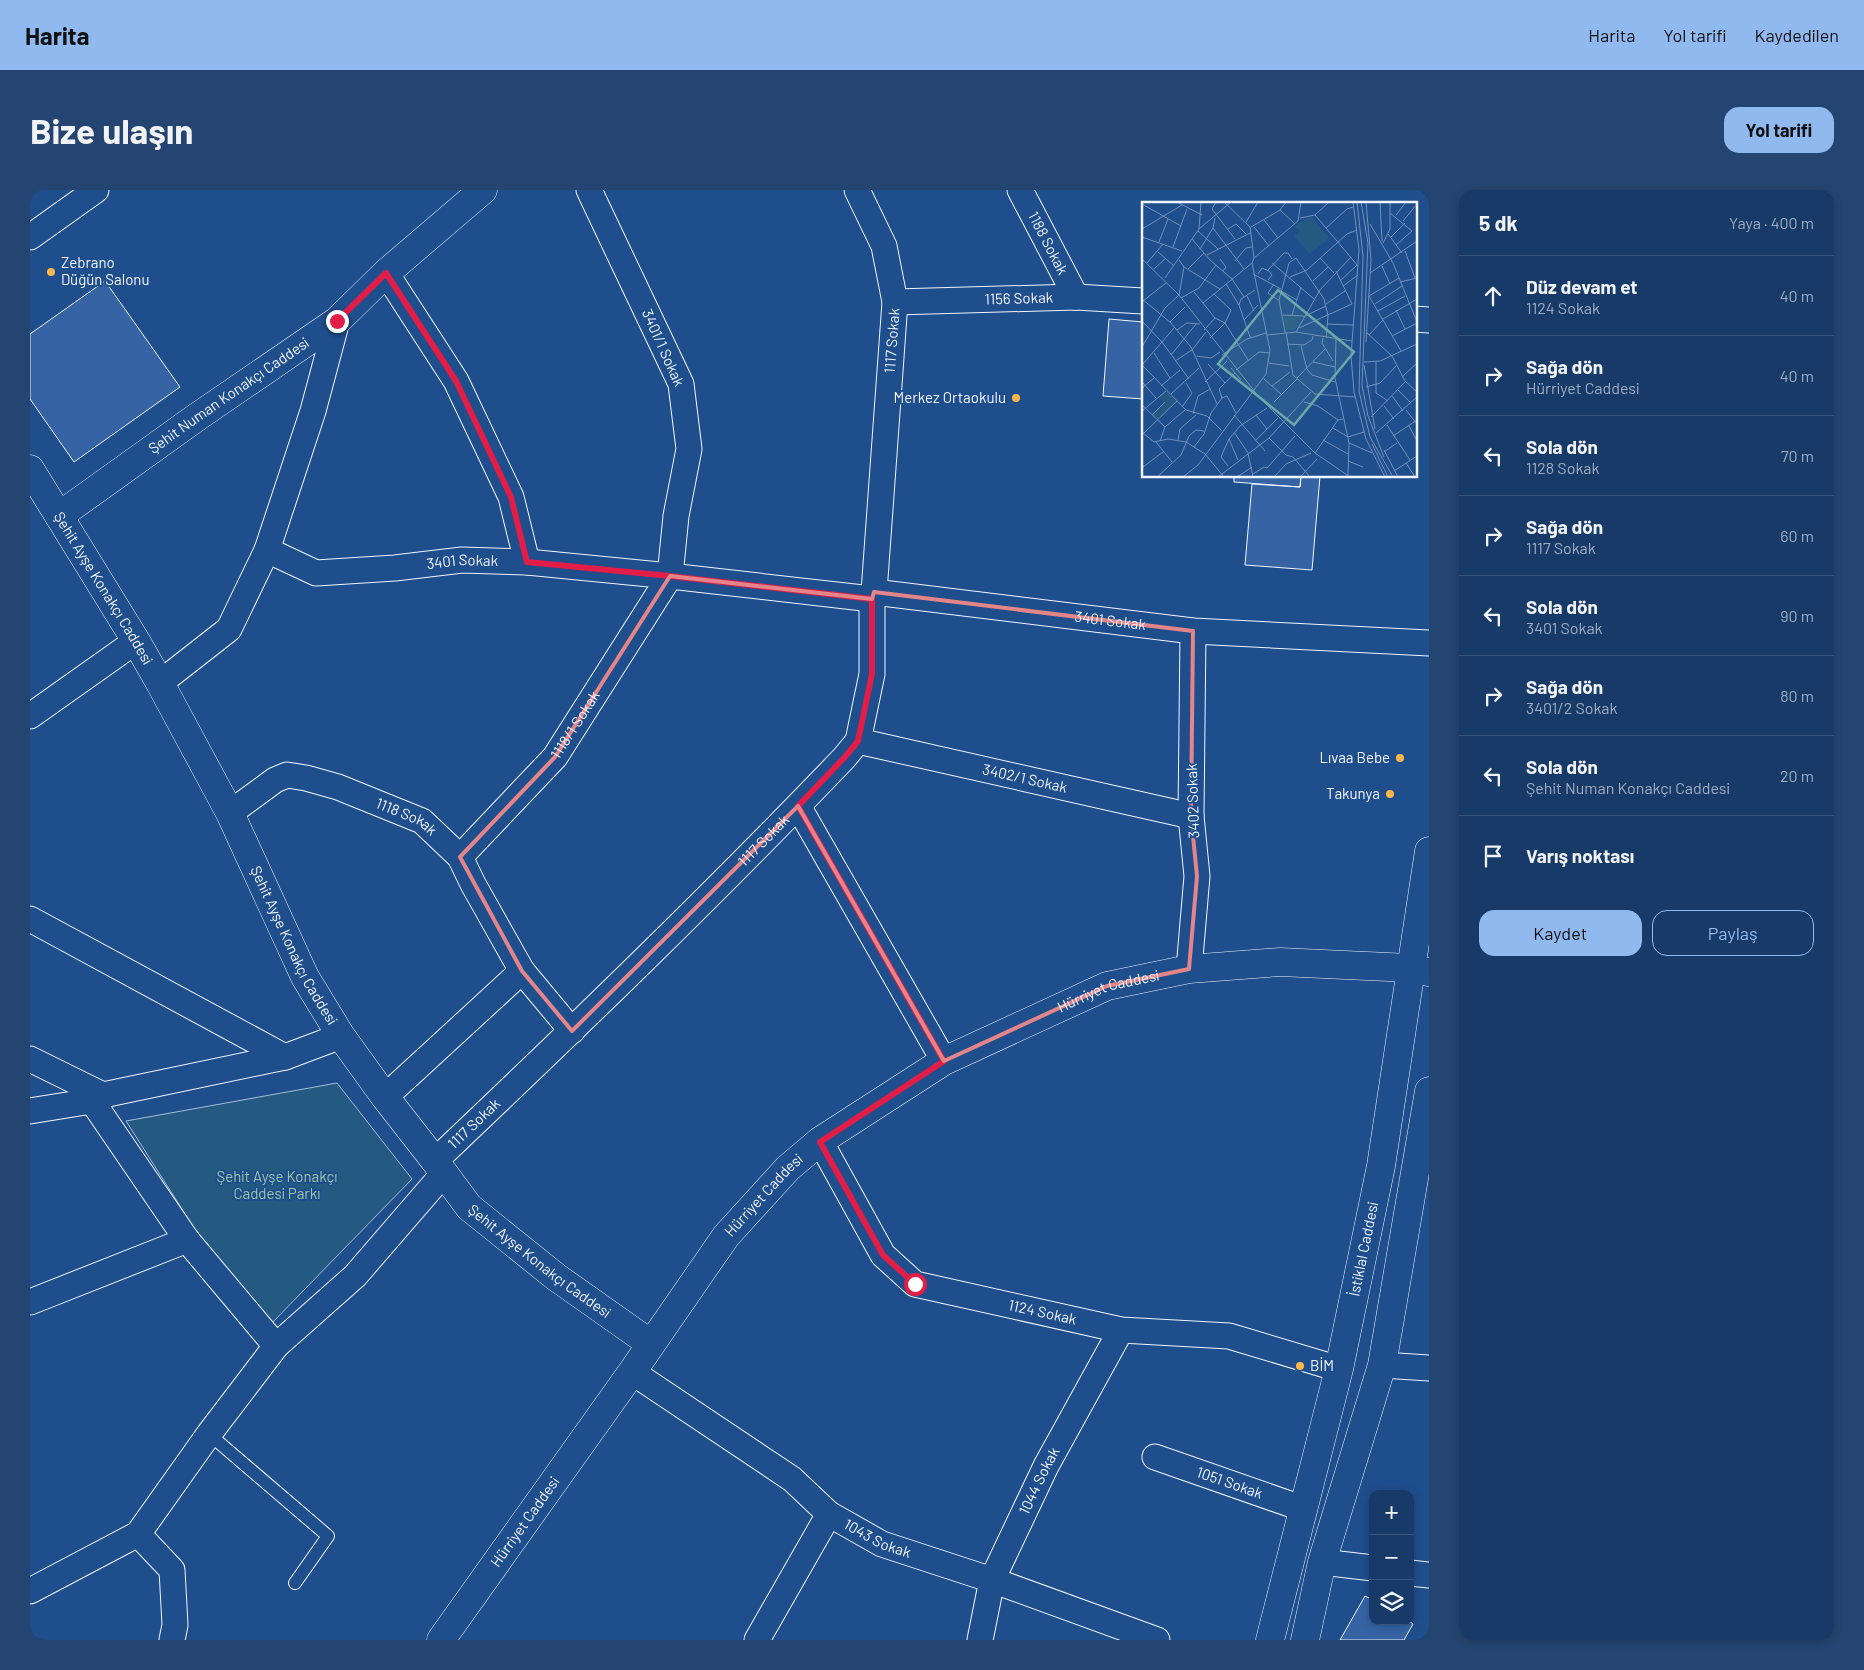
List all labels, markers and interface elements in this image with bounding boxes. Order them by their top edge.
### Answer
text: Harita [25,21,89,50]
text: Harita [1588,24,1635,46]
text: Yol tarifi [1663,24,1726,46]
text: Kaydedilen [1754,24,1839,46]
button: Yol tarifi [1724,107,1834,153]
text: Bize ulaşın [30,109,193,151]
inset map [1142,202,1416,478]
street label: 1188 Sokak [1025,208,1073,278]
text: 5 dk [1479,210,1518,235]
text: Yaya · 400 m [1729,213,1814,232]
place label: Zebrano Düğün Salonu [61,253,150,288]
marker: Zebrano Düğün Salonu [45,266,57,278]
text: Düz devam et [1526,275,1638,298]
icon: ahead [1479,282,1507,310]
text: 40 m [1780,286,1814,305]
street label: 1156 Sokak [984,288,1054,308]
text: 1124 Sokak [1526,298,1600,317]
street label: 3401/1 Sokak [639,306,689,390]
street label: 1117 Sokak [880,307,903,374]
route end [326,310,349,333]
street label: Şehit Numan Konakçı Caddesi [144,333,312,457]
text: Sağa dön [1526,355,1603,378]
icon: right [1479,362,1507,390]
text: 40 m [1780,366,1814,385]
text: Hürriyet Caddesi [1526,378,1639,397]
place label: Merkez Ortaokulu [894,388,1006,406]
marker: Merkez Ortaokulu [1010,392,1022,404]
text: Sola dön [1526,435,1598,458]
icon: left [1479,442,1507,470]
text: 70 m [1781,446,1814,465]
text: 1128 Sokak [1526,458,1600,477]
street label: Şehit Ayşe Konakçı Caddesi [51,508,157,667]
text: Sağa dön [1526,515,1603,538]
icon: right [1479,522,1507,550]
text: 60 m [1780,526,1814,545]
text: 1117 Sokak [1526,538,1596,557]
street label: 3401 Sokak [425,550,499,572]
text: Sola dön [1526,595,1598,618]
icon: left [1479,602,1507,630]
text: 90 m [1780,606,1814,625]
street label: 3401 Sokak [1074,607,1148,633]
text: 3401 Sokak [1526,618,1603,637]
text: Sağa dön [1526,675,1603,698]
icon: right [1479,682,1507,710]
street label: 1118/1 Sokak [546,686,603,762]
text: 80 m [1780,686,1814,705]
text: 3401/2 Sokak [1526,698,1618,717]
place label: Lıvaa Bebe [1320,748,1390,766]
marker: Lıvaa Bebe [1394,752,1406,764]
text: Sola dön [1526,755,1598,778]
street label: 3402/1 Sokak [981,759,1070,796]
icon: left [1479,762,1507,790]
street label: 3402 Sokak [1182,763,1202,839]
text: 20 m [1780,766,1814,785]
text: Şehit Numan Konakçı Caddesi [1526,778,1730,797]
place label: Takunya [1326,784,1380,802]
marker: Takunya [1384,788,1396,800]
street label: 1118 Sokak [374,793,442,839]
street label: 1117 Sokak [734,810,793,870]
icon: arrive [1479,842,1507,870]
text: Varış noktası [1526,844,1634,867]
street label: Şehit Ayşe Konakçı Caddesi [247,863,342,1028]
button: Kaydet [1479,910,1642,956]
button: Paylaş [1652,910,1814,956]
street label: Hürriyet Caddesi [1054,965,1160,1016]
street label: 1117 Sokak [444,1094,504,1152]
street label: Hürriyet Caddesi [720,1150,806,1240]
park label: Şehit Ayşe Konakçı Caddesi Parkı [217,1167,337,1202]
street label: Şehit Ayşe Konakçı Caddesi [465,1200,615,1321]
street label: İstiklal Caddesi [1344,1200,1381,1298]
route start [904,1273,927,1296]
street label: 1124 Sokak [1007,1295,1079,1328]
place label: BİM [1310,1356,1334,1374]
marker: BİM [1294,1360,1306,1372]
street label: 1044 Sokak [1014,1443,1063,1517]
street label: 1051 Sokak [1194,1462,1266,1502]
street label: Hürriyet Caddesi [486,1473,563,1570]
map controls [1369,1490,1414,1625]
button: + [1369,1490,1414,1535]
street label: 1043 Sokak [841,1514,914,1561]
button: − [1369,1535,1414,1580]
button: layers [1369,1580,1414,1625]

